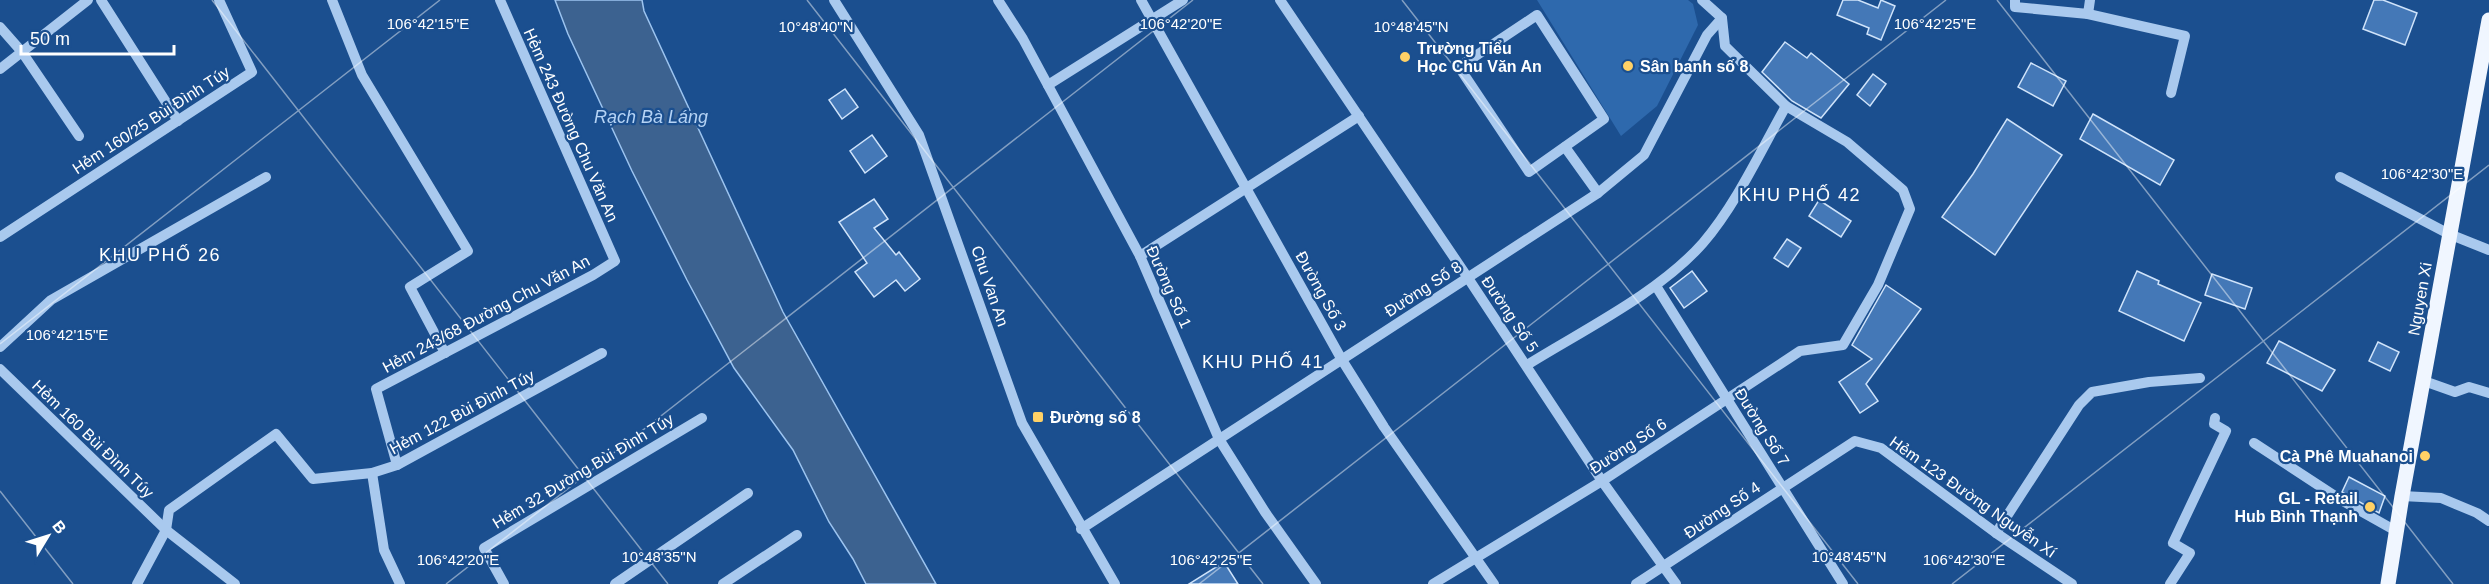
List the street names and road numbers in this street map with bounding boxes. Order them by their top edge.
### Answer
street label: Hẻm 243 Đường Chu Văn An [521,26,621,224]
street label: Hẻm 160/25 Bùi Đình Túy [69,63,233,177]
street label: Chu Van An [968,243,1012,329]
street label: Đường Số 1 [1143,243,1195,331]
street label: Đường Số 3 [1292,248,1350,334]
street label: Hẻm 243/68 Đường Chu Văn An [380,252,592,376]
street label: Đường Số 8 [1382,258,1465,320]
street label: Nguyen Xi [2405,261,2435,337]
street label: Đường Số 5 [1478,273,1542,355]
street label: Hẻm 122 Bùi Đình Túy [387,367,537,457]
street label: Hẻm 160 Bùi Đình Túy [29,377,157,501]
street label: Đường Số 7 [1731,385,1793,469]
street label: Hẻm 32 Đường Bùi Đình Túy [490,410,676,532]
street label: Đường Số 6 [1587,415,1670,477]
street label: Hẻm 123 Đường Nguyễn Xí [1887,432,2060,561]
street label: Đường Số 4 [1681,478,1763,542]

